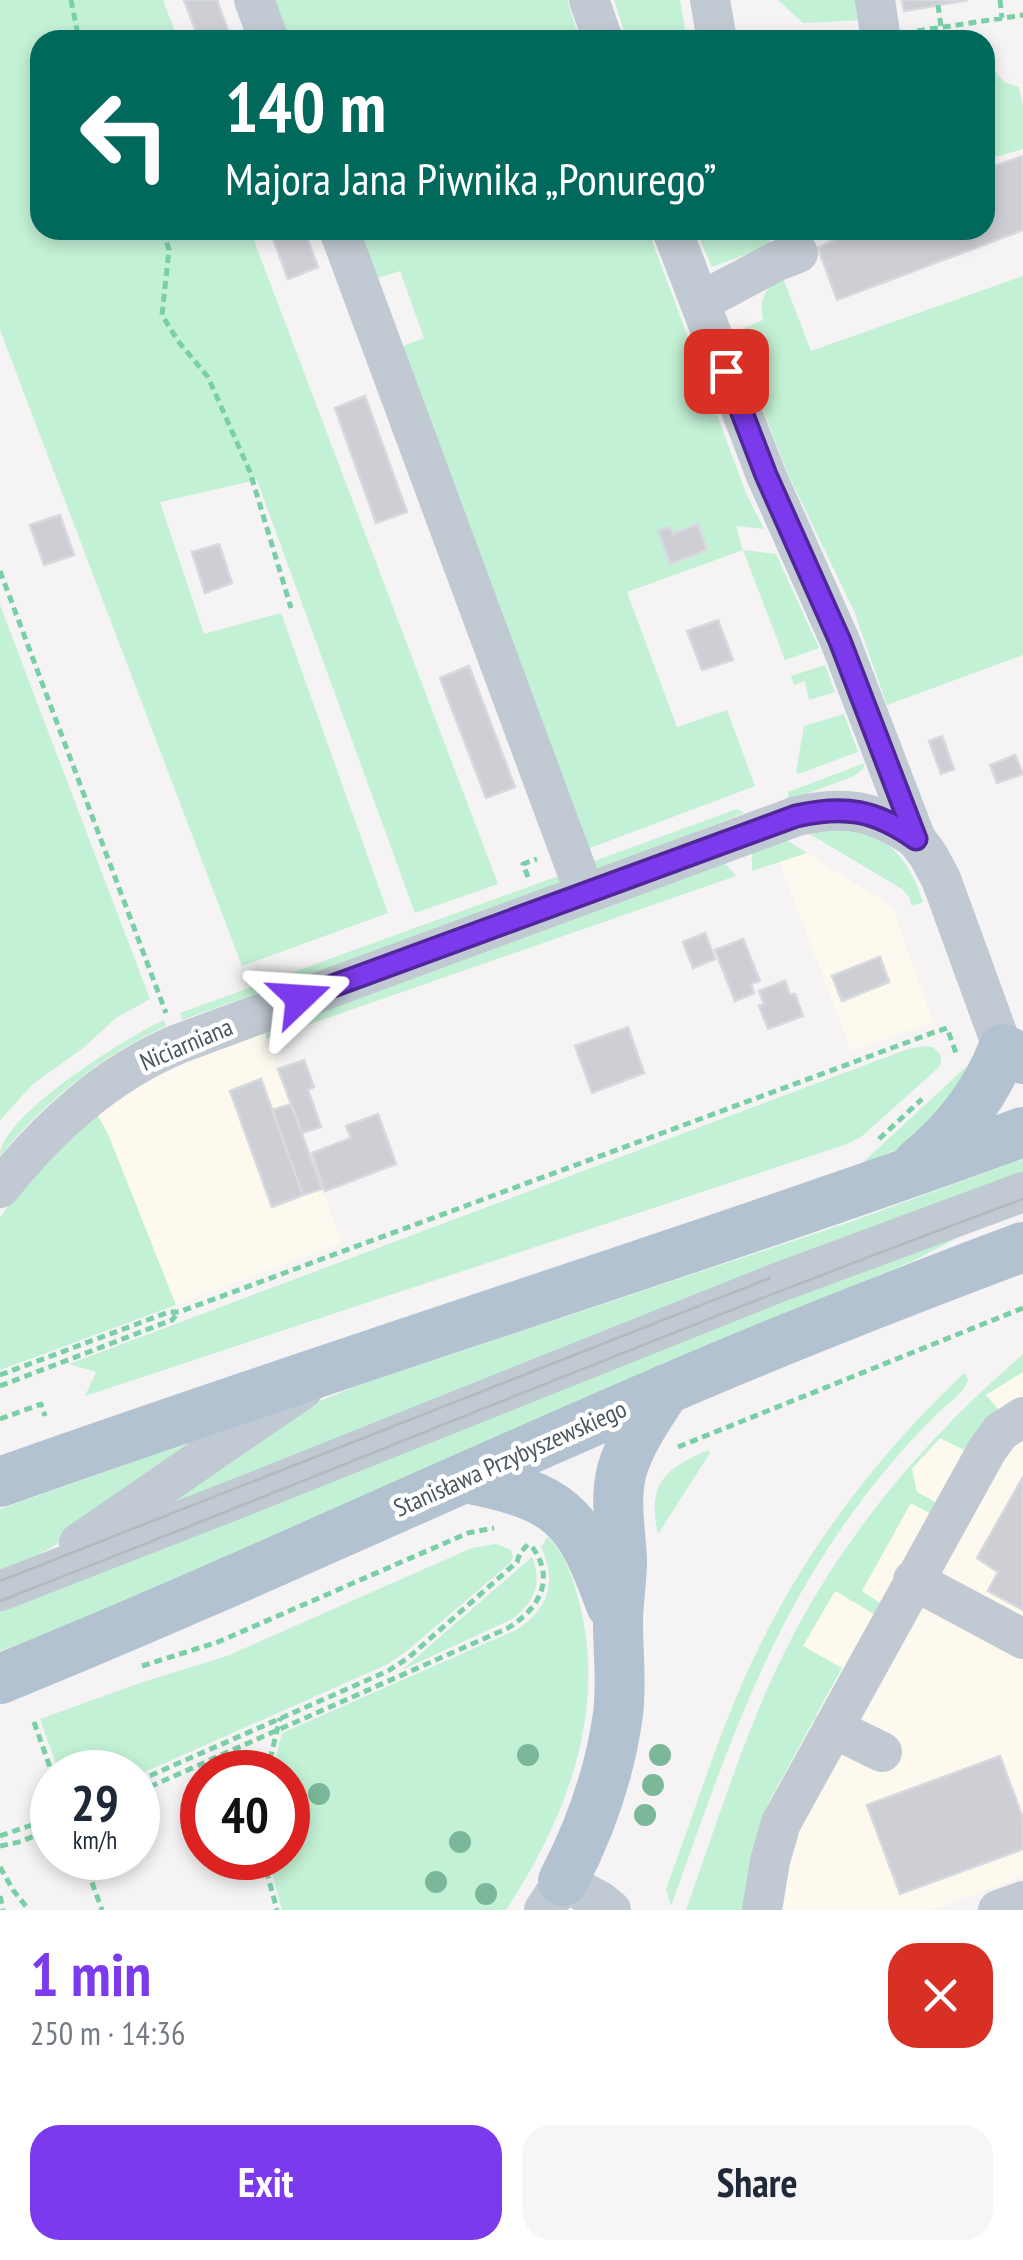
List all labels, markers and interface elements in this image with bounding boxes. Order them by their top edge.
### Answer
text: 140 m [225,61,386,151]
icon: left [60,70,190,200]
text: Majora Jana Piwnika „Ponurego” [225,149,716,207]
pin [684,329,769,414]
icon: arrive [699,344,754,399]
position arrow [248,946,352,1050]
street label: Niciarniana [135,1010,237,1078]
street label: Stanisława Przybyszewskiego [389,1392,631,1524]
speed limit sign: 40 [180,1750,310,1880]
text: 29 [71,1770,119,1835]
text: km/h [73,1824,117,1856]
text: 1 min [30,1935,151,2013]
button: close [888,1943,993,2048]
text: 250 m · 14:36 [30,2012,185,2054]
button: Exit [30,2125,502,2240]
button: Share [522,2125,993,2240]

